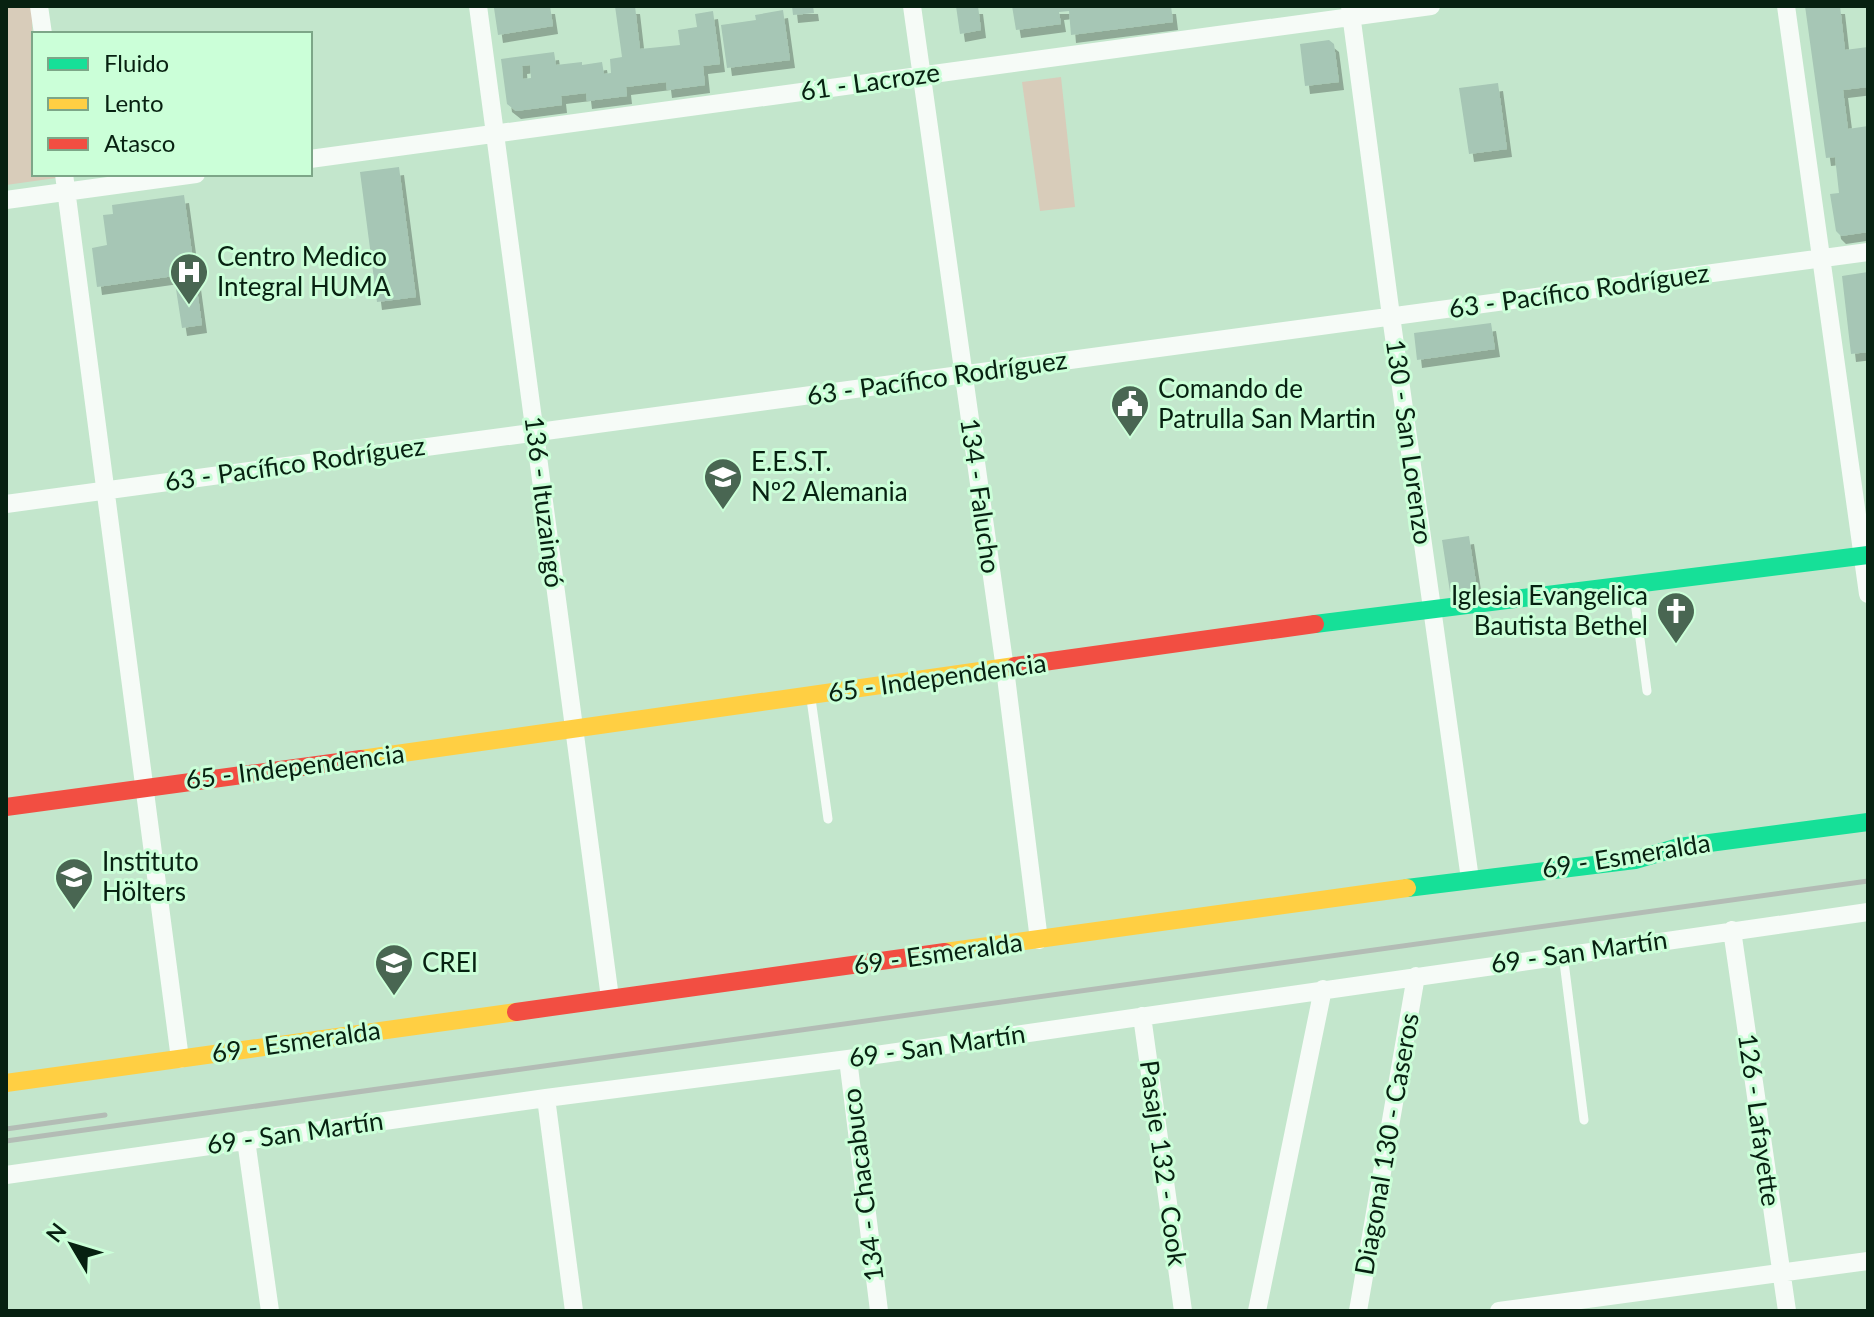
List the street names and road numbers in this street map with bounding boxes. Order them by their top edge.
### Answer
street label: 61 - Lacroze [798,55,942,107]
street label: 63 - Pacífico Rodríguez [1447,256,1711,324]
street label: 130 - San Lorenzo [1380,337,1440,546]
street label: 63 - Pacífico Rodríguez [805,343,1069,411]
street label: 136 - Ituzaingó [519,414,571,589]
street label: 134 - Falucho [954,416,1008,575]
street label: 63 - Pacífico Rodríguez [163,429,427,497]
street label: 65 - Independencia [826,646,1048,708]
street label: 65 - Independencia [184,737,406,795]
street label: 69 - Esmeralda [1539,826,1712,884]
street label: 69 - San Martín [1489,923,1669,979]
street label: 69 - Esmeralda [851,925,1024,981]
street label: Diagonal 130 - Caseros [1347,1010,1425,1277]
street label: 69 - Esmeralda [209,1013,382,1069]
street label: 69 - San Martín [847,1017,1027,1073]
street label: 126 - Lafayette [1732,1031,1788,1208]
street label: Pasaje 132 - Cook [1134,1058,1194,1268]
street label: 134 - Chacabuco [834,1087,890,1284]
street label: 69 - San Martín [205,1104,385,1160]

